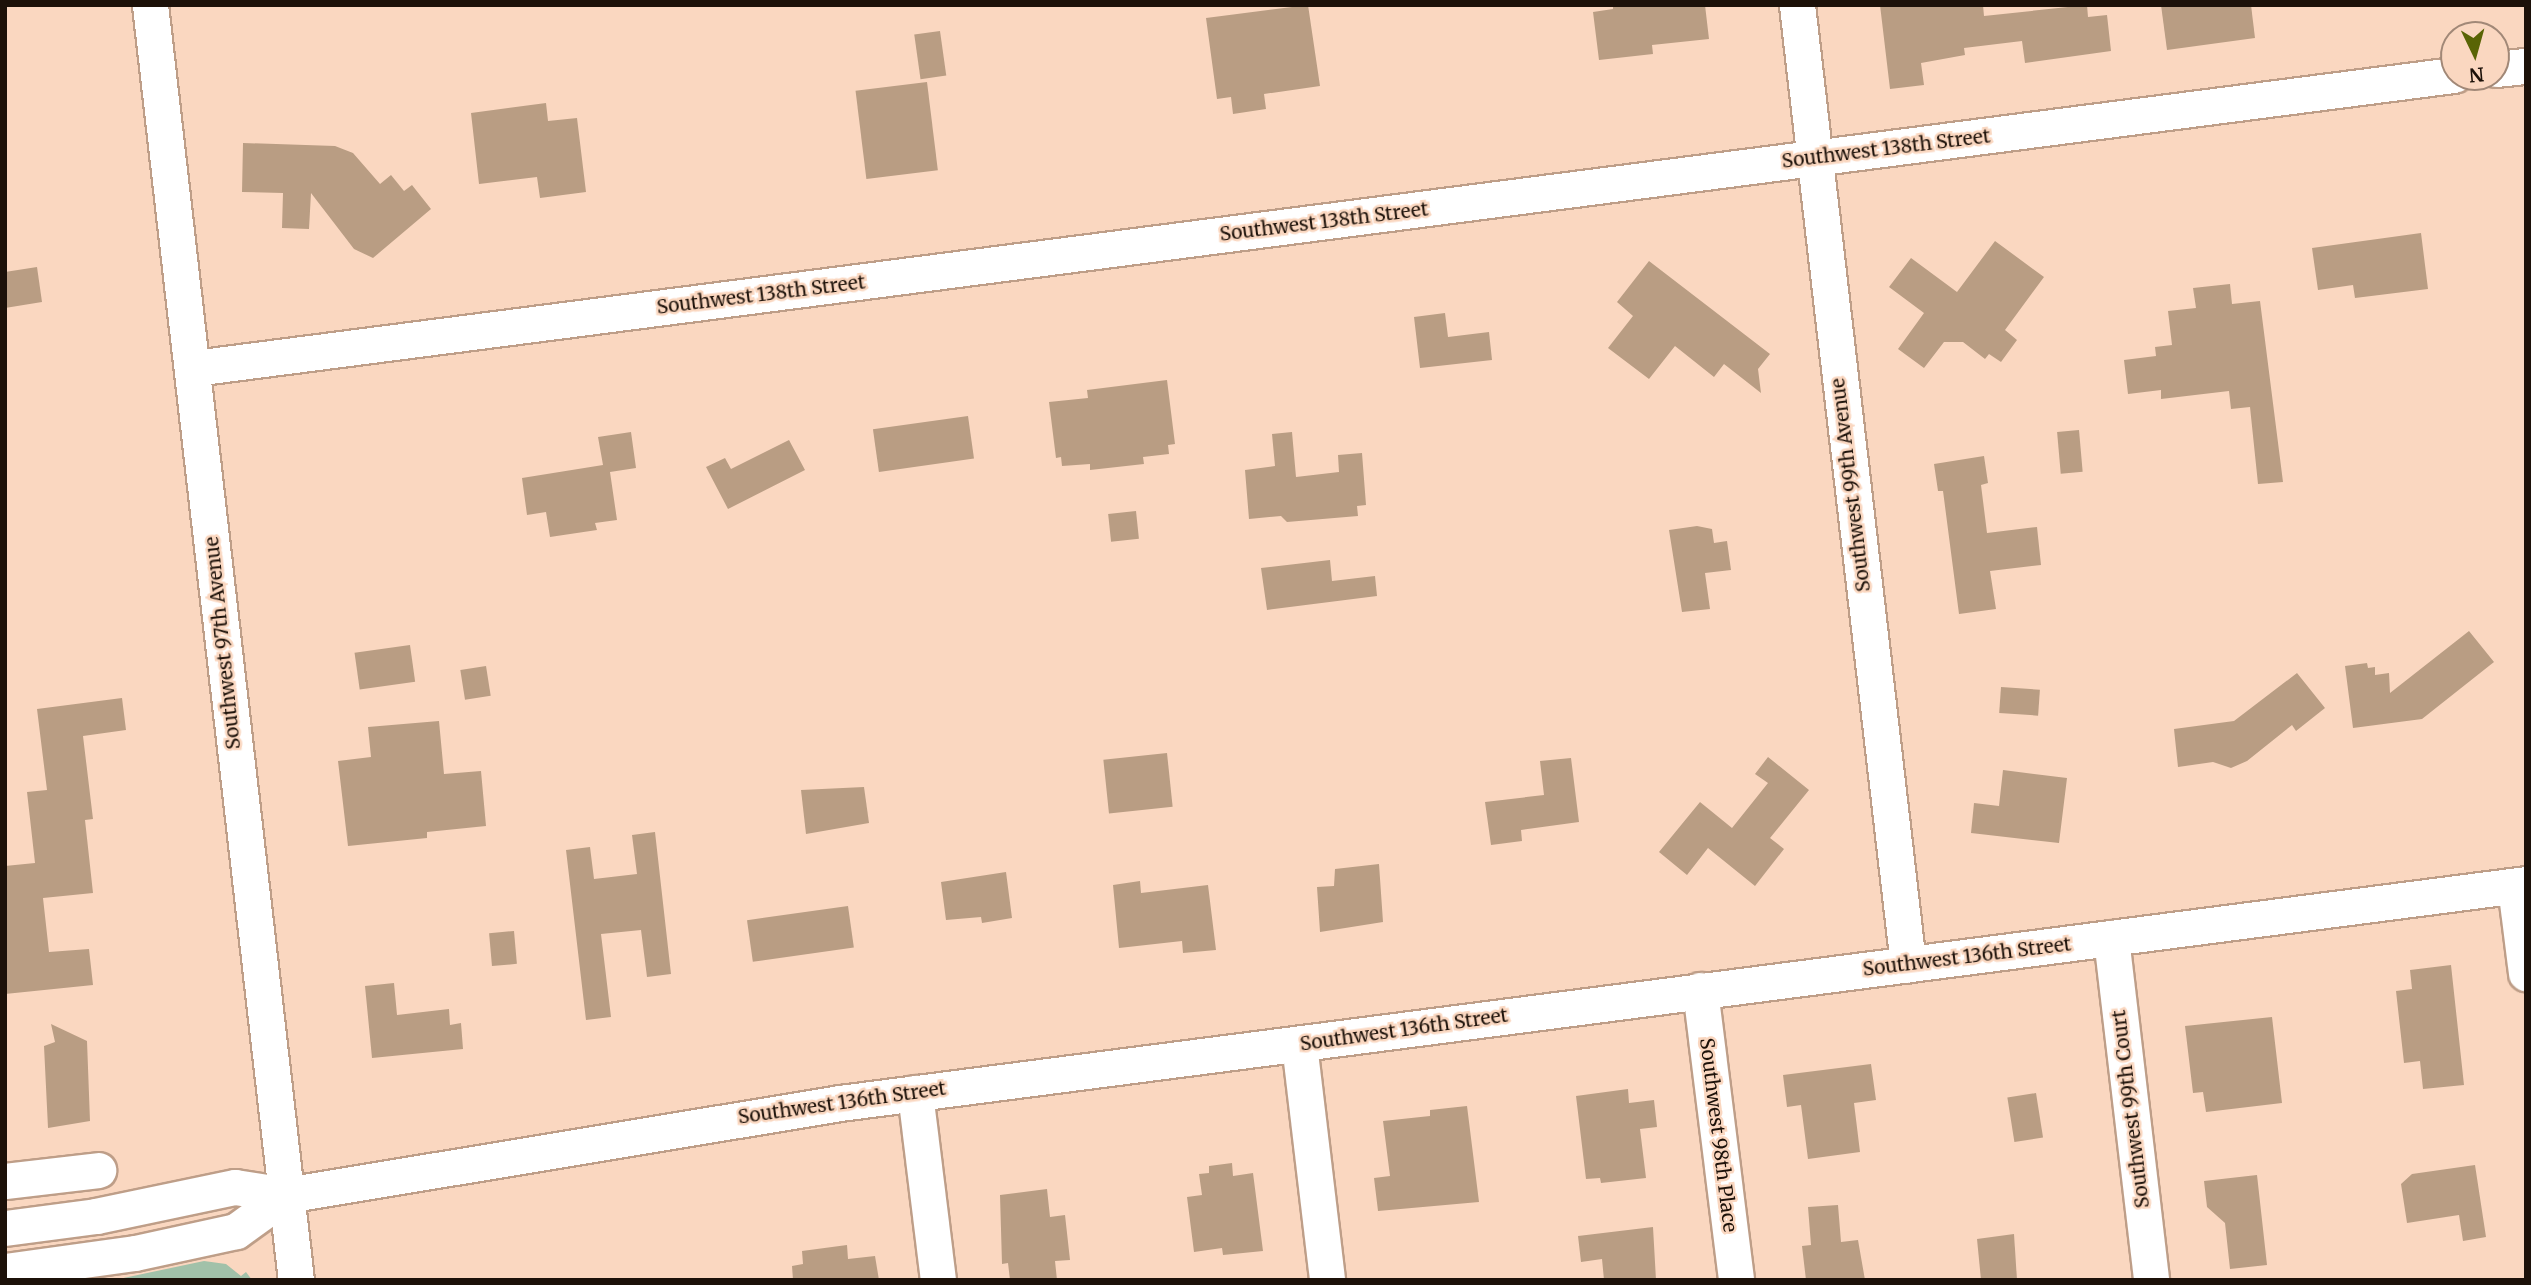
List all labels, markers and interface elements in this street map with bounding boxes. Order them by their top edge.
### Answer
north arrow [2440,21,2510,91]
text: N [2468,62,2485,88]
street label: Southwest 138th Street [1780,125,1992,173]
street label: Southwest 138th Street [1218,198,1430,246]
street label: Southwest 138th Street [655,271,867,319]
street label: Southwest 99th Avenue [1827,377,1875,593]
street label: Southwest 97th Avenue [200,535,246,751]
street label: Southwest 136th Street [1862,933,2072,981]
street label: Southwest 136th Street [1299,1004,1509,1056]
street label: Southwest 99th Court [2108,1009,2154,1209]
street label: Southwest 98th Place [1695,1037,1741,1233]
street label: Southwest 136th Street [737,1077,947,1129]

